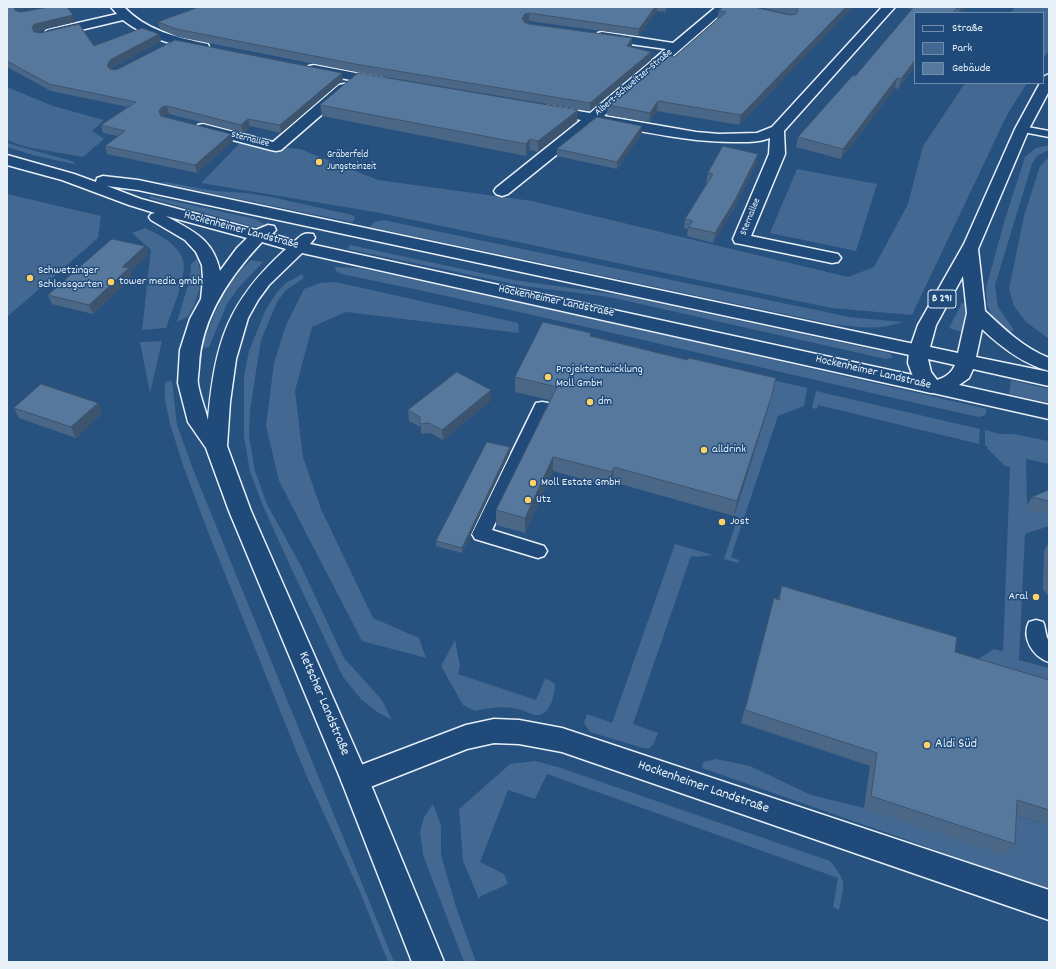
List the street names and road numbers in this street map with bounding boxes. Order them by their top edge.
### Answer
street label: Albert-Schweitzer-Straße [593,47,675,119]
street label: Sternallee [230,129,270,151]
street label: Sternallee [738,197,764,237]
street label: Hockenheimer Landstraße [182,209,300,253]
street label: Hockenheimer Landstraße [497,283,615,321]
road number: B 291 [928,290,956,308]
street label: Hockenheimer Landstraße [814,353,932,393]
street label: Ketscher Landstraße [294,650,352,758]
street label: Hockenheimer Landstraße [635,758,771,818]

